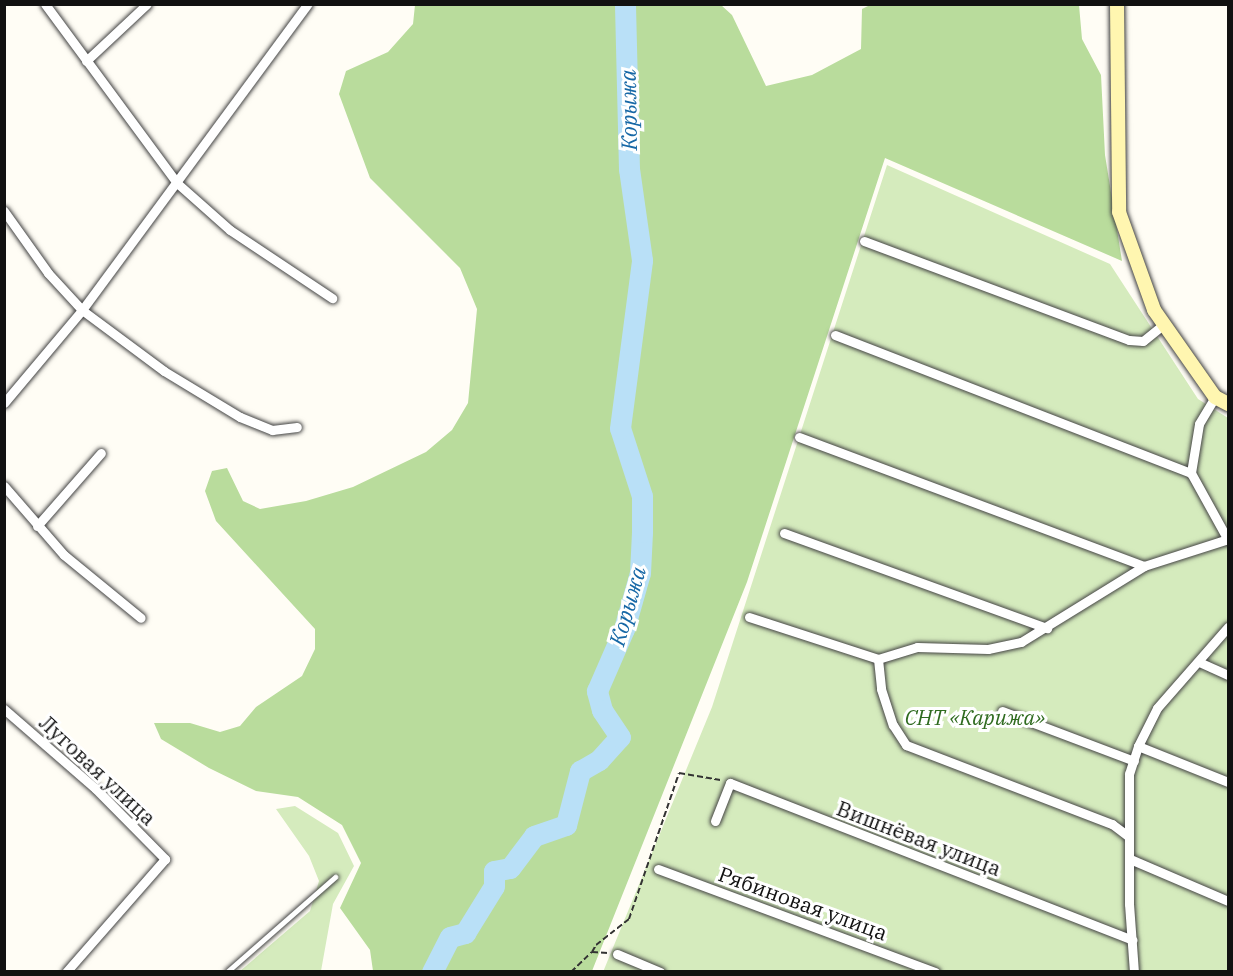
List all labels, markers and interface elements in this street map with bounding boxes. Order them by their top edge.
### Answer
water label: Корыжа [614,69,642,151]
water label: Корыжа [603,563,651,649]
park label: СНТ «Карижа» [905,704,1045,730]
street label: Луговая улица [35,710,161,830]
street label: Вишнёвая улица [833,795,1005,881]
street label: Рябиновая улица [715,861,891,945]

